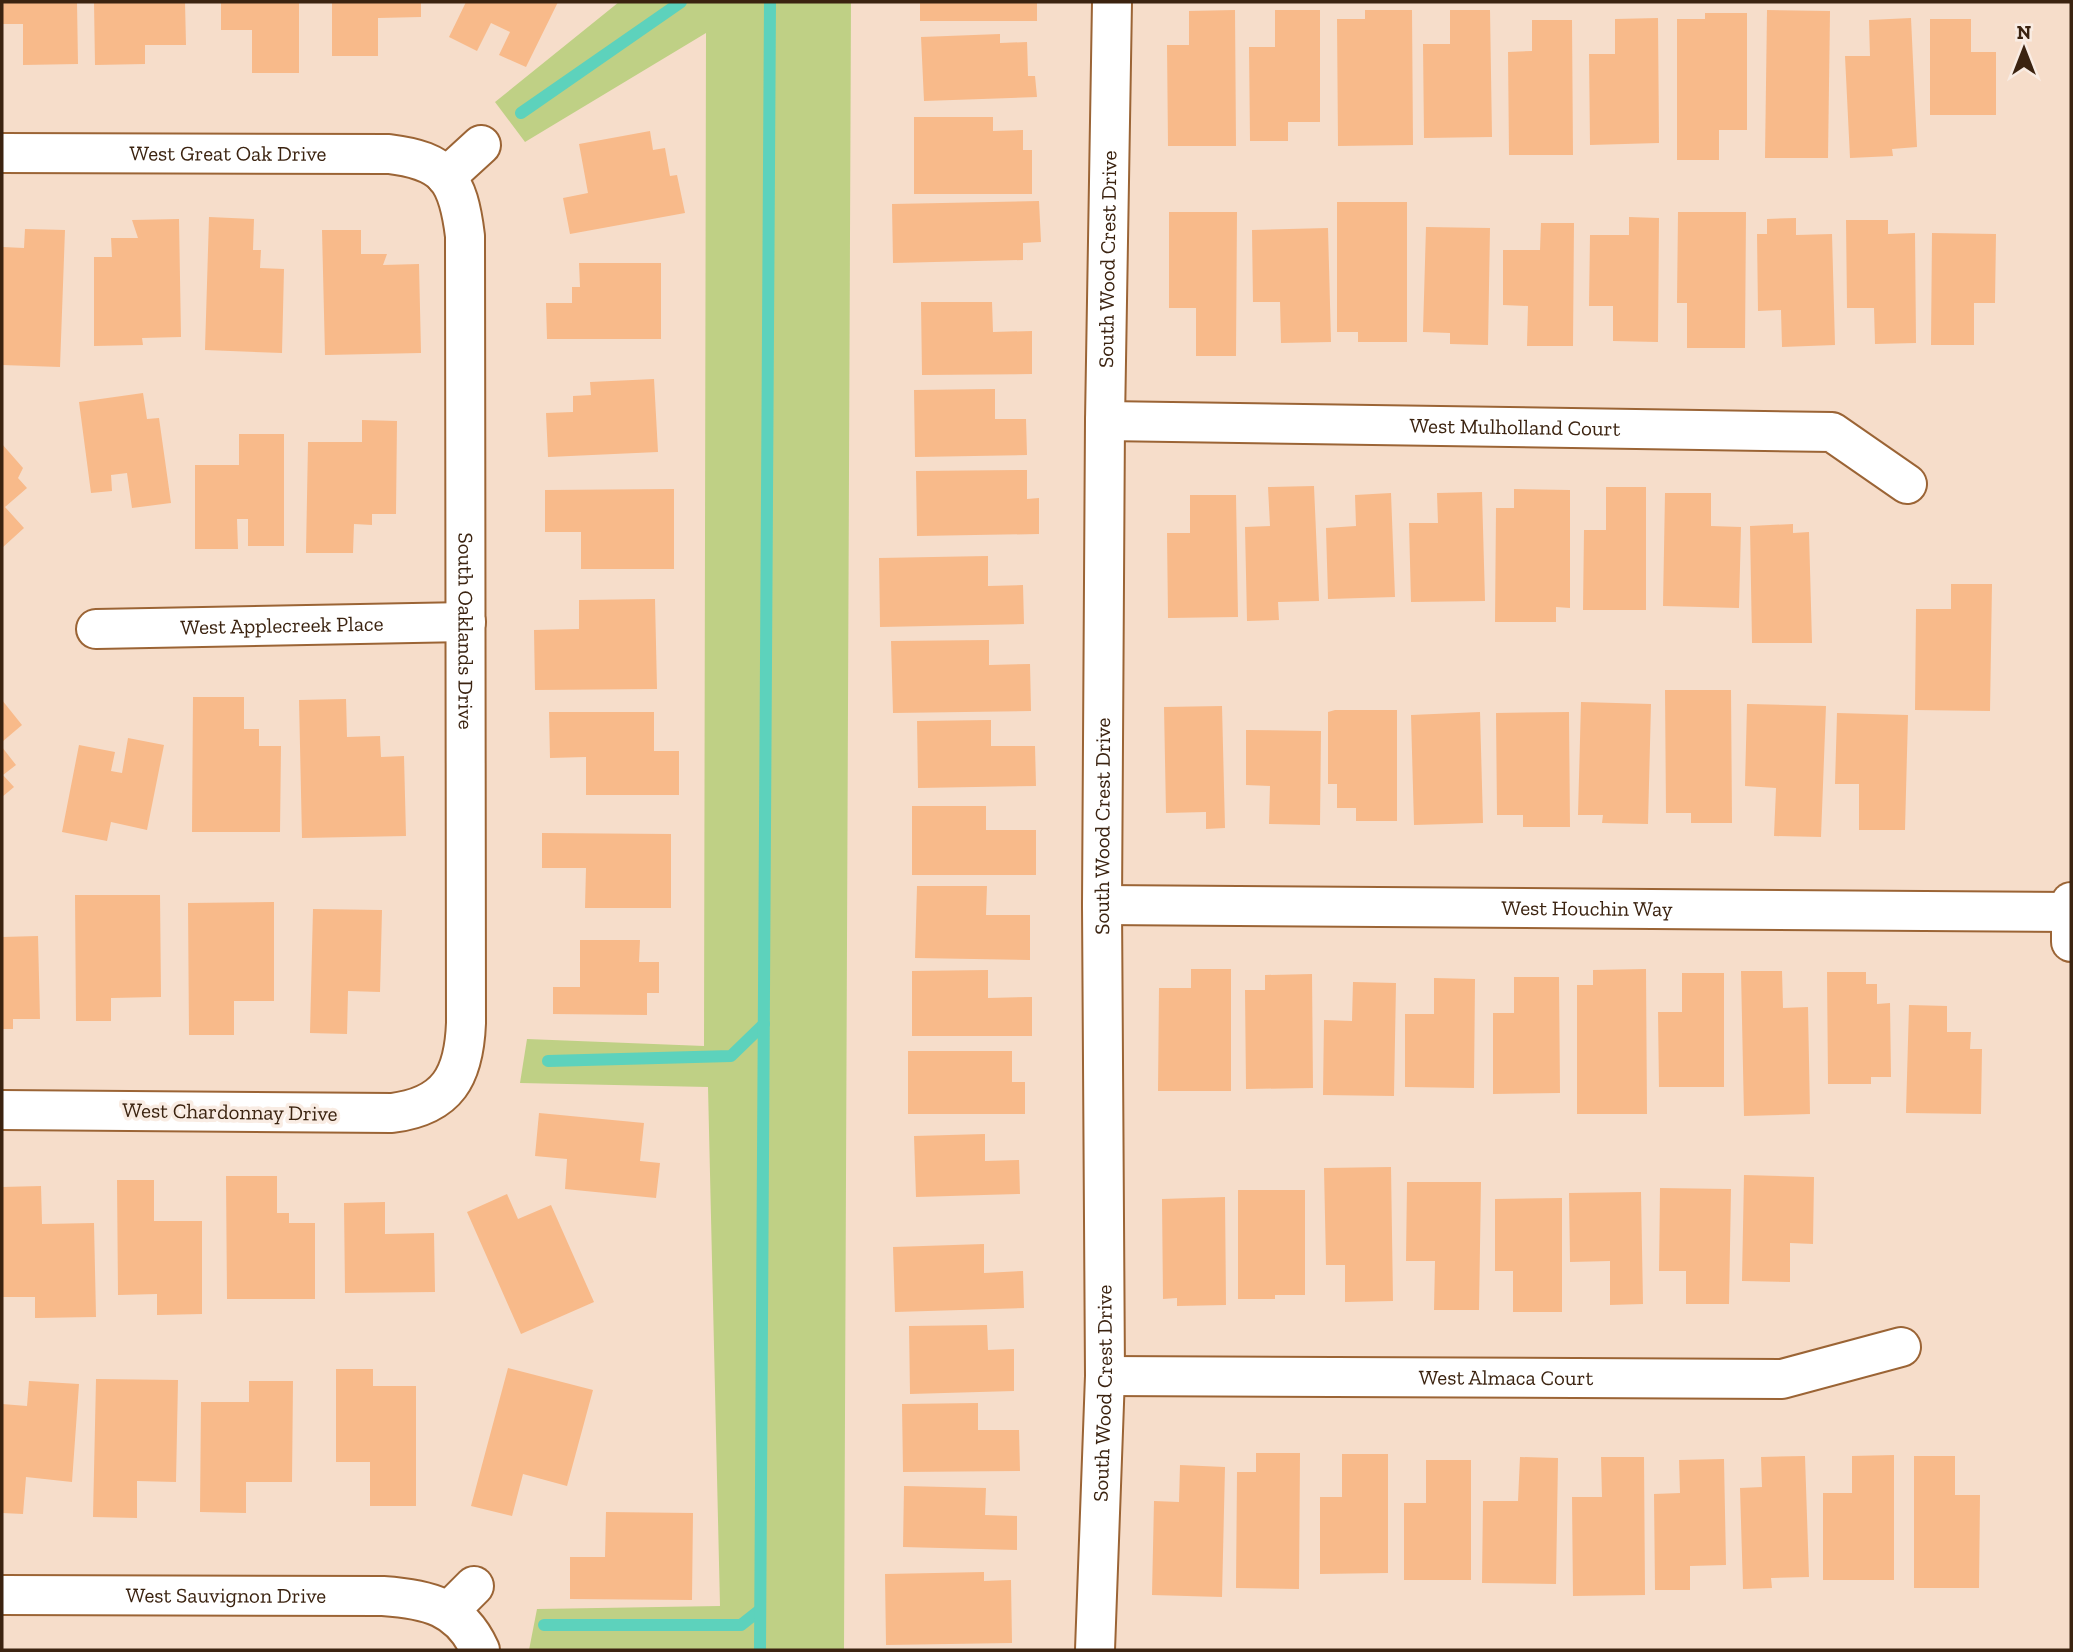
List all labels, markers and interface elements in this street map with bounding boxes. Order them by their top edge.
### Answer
north arrow [1989,14,2059,84]
text: N [2017,21,2031,44]
street label: West Great Oak Drive [130,140,327,166]
street label: South Wood Crest Drive [1093,150,1122,368]
street label: West Mulholland Court [1409,413,1621,441]
street label: South Oaklands Drive [453,533,479,730]
street label: West Applecreek Place [180,611,384,639]
street label: South Wood Crest Drive [1089,717,1115,935]
street label: West Houchin Way [1501,895,1673,921]
street label: West Chardonnay Drive [122,1097,338,1126]
street label: South Wood Crest Drive [1087,1284,1117,1502]
street label: West Almaca Court [1419,1364,1594,1390]
street label: West Sauvignon Drive [126,1582,326,1608]

